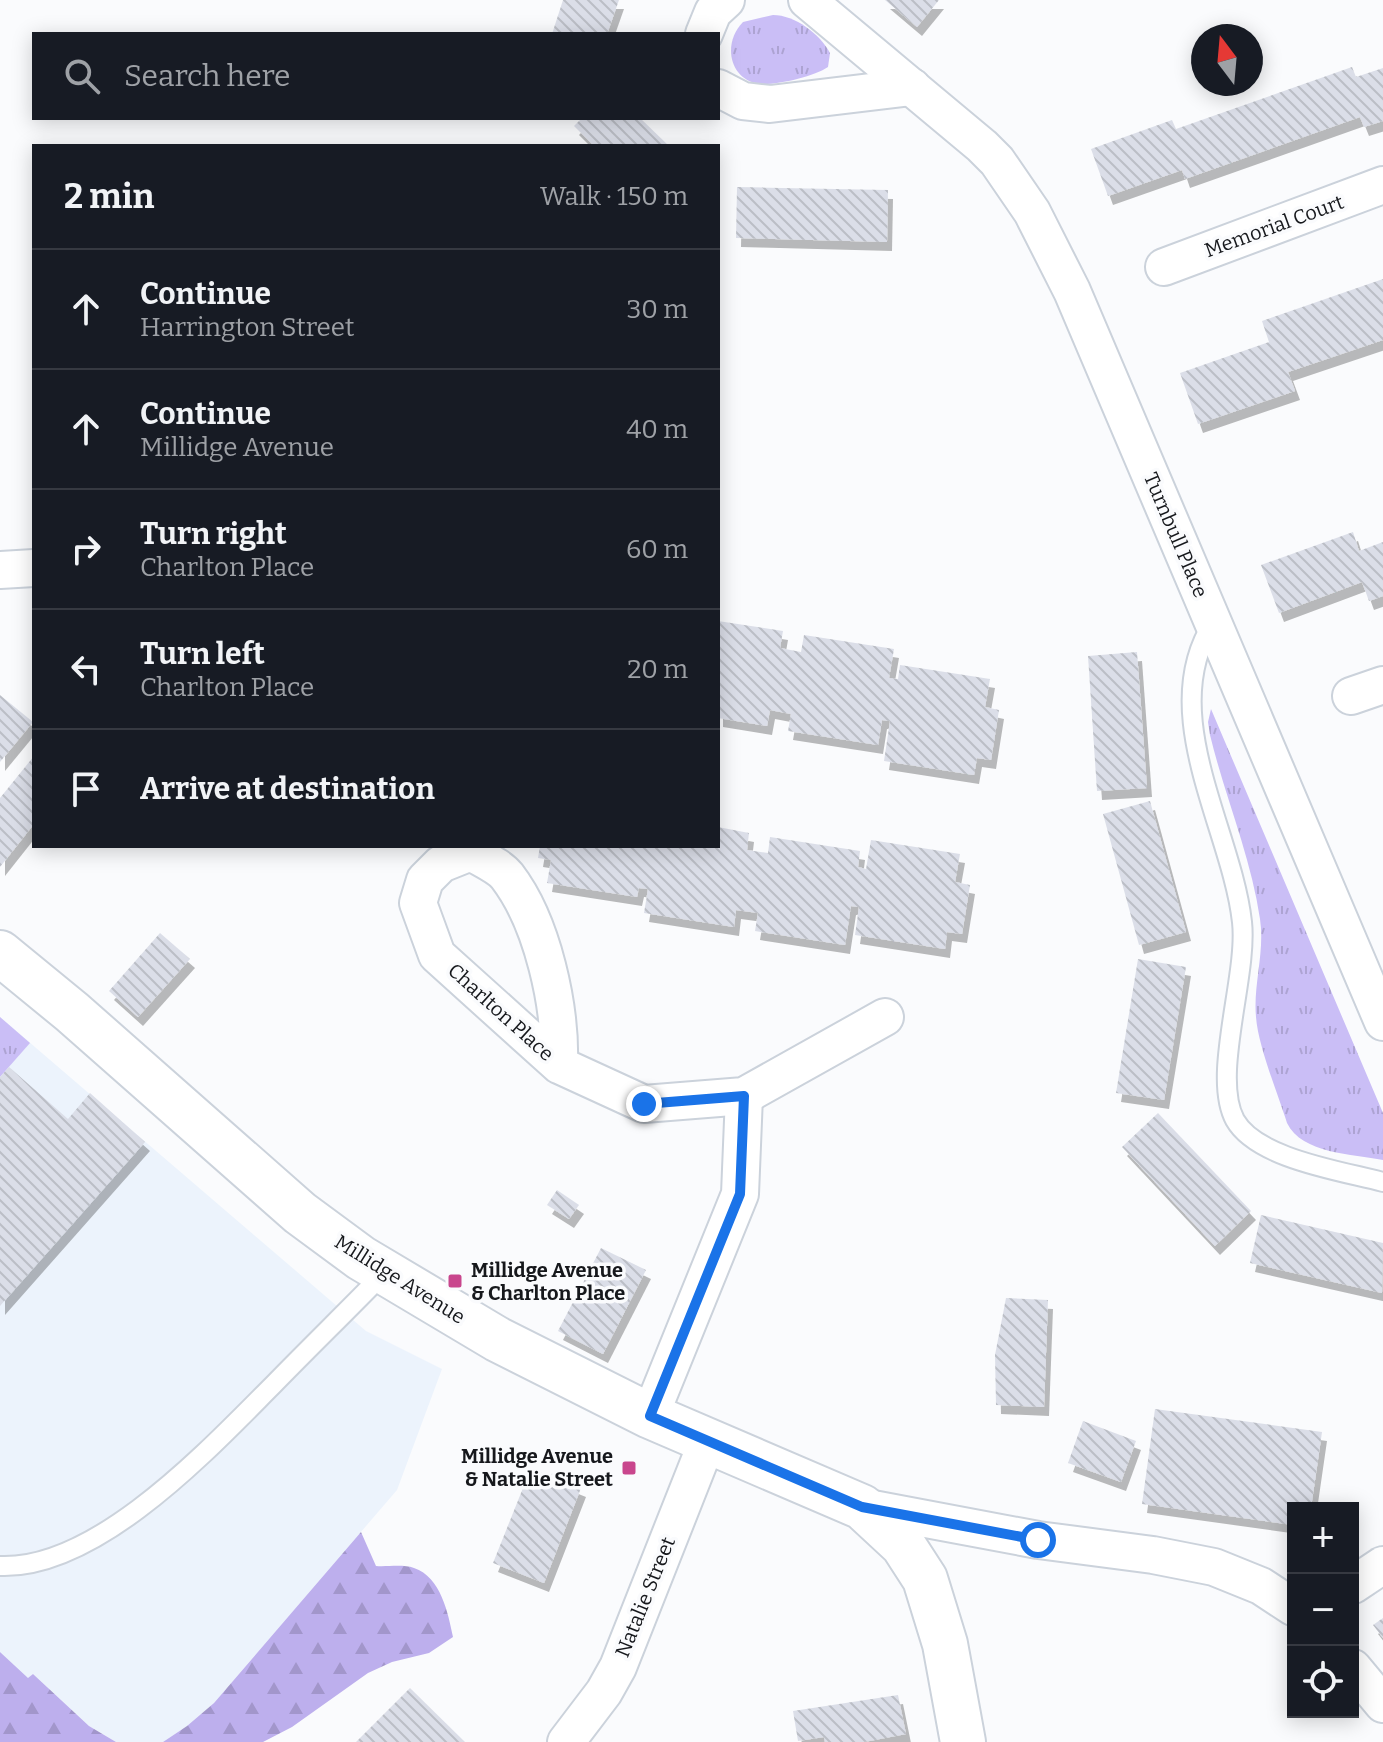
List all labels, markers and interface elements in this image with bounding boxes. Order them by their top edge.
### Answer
north arrow [1191,24,1263,96]
search box [32,32,720,120]
icon: search [60,54,104,98]
text: Search here [124,58,291,94]
text: 2 min [64,176,154,217]
text: Walk · 150 m [540,181,688,212]
street label: Memorial Court [1201,190,1347,262]
text: Continue [140,276,271,312]
icon: ahead [64,287,108,331]
text: 30 m [627,294,688,325]
text: Harrington Street [140,312,354,343]
text: Continue [140,396,271,432]
icon: ahead [64,407,108,451]
text: 40 m [626,414,688,445]
text: Millidge Avenue [140,432,334,463]
street label: Turnbull Place [1139,469,1213,601]
text: Turn right [140,516,287,552]
icon: right [64,527,108,571]
text: 60 m [626,534,688,565]
text: Charlton Place [140,552,314,583]
text: Turn left [140,636,265,672]
icon: left [64,647,108,691]
text: 20 m [627,654,688,685]
text: Charlton Place [140,672,314,703]
icon: arrive [64,767,108,811]
text: Arrive at destination [140,771,435,807]
street label: Charlton Place [443,958,559,1066]
route end [626,1086,662,1122]
street label: Millidge Avenue [330,1229,470,1329]
place label: Millidge Avenue & Charlton Place [471,1258,625,1305]
marker: Millidge Avenue & Charlton Place [446,1272,464,1290]
place label: Millidge Avenue & Natalie Street [461,1444,613,1491]
marker: Millidge Avenue & Natalie Street [620,1459,638,1477]
map controls [1287,1502,1359,1718]
button: + [1287,1502,1359,1574]
route start [1020,1522,1056,1558]
street label: Natalie Street [610,1533,680,1661]
button: − [1287,1574,1359,1646]
button: locate [1287,1646,1359,1718]

